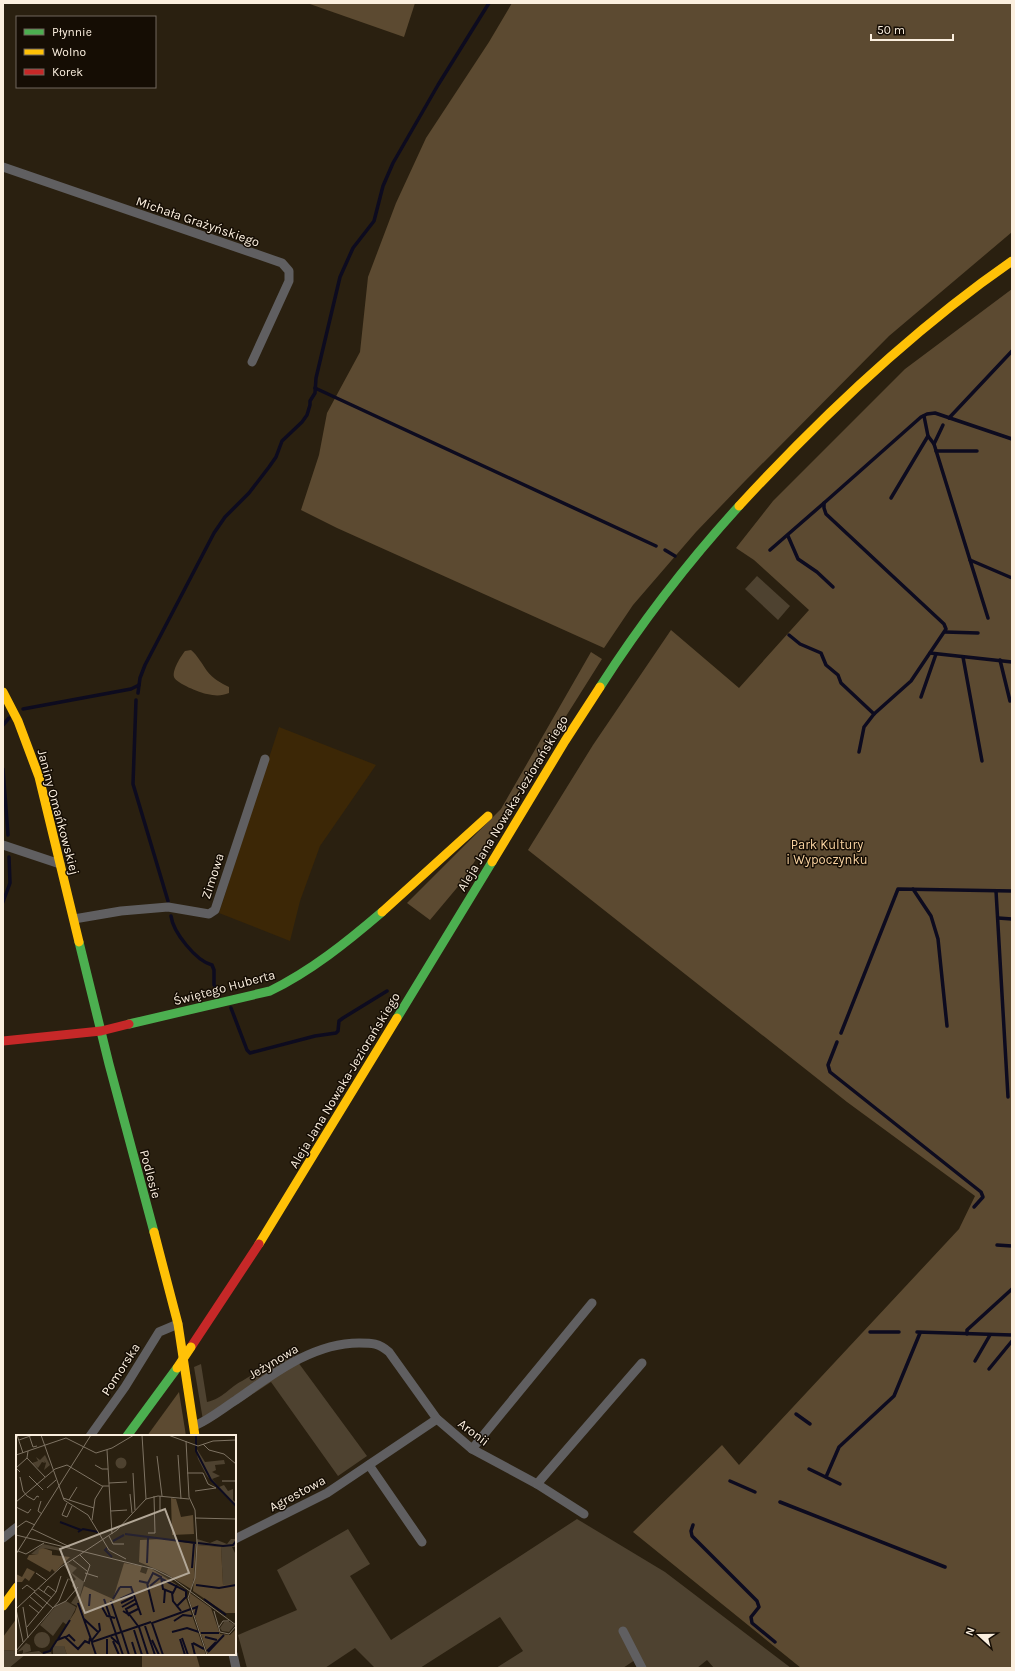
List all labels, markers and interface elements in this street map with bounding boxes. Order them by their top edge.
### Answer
legend [16,16,156,88]
scale bar [871,16,953,42]
text: 50 m [877,23,905,37]
text: Płynnie [52,25,92,39]
text: Wolno [52,45,86,59]
text: Korek [52,65,83,79]
street label: Michała Grażyńskiego [134,193,262,250]
street label: Aleja Jana Nowaka-Jeziorańskiego [454,713,571,894]
street label: Janiny Omańkowskiej [35,748,82,877]
park label: Park Kultury i Wypoczynku [786,837,868,867]
street label: Zimowa [198,851,227,901]
street label: Świętego Huberta [171,966,277,1008]
street label: Aleja Jana Nowaka-Jeziorańskiego [286,990,403,1171]
street label: Podlesie [137,1148,164,1200]
street label: Pomorska [98,1340,143,1398]
street label: Jeżynowa [246,1341,301,1382]
street label: Aronii [455,1416,492,1449]
inset map [16,1435,236,1655]
street label: Agrestowa [267,1472,328,1515]
north arrow [959,1615,999,1655]
text: N [963,1626,978,1638]

